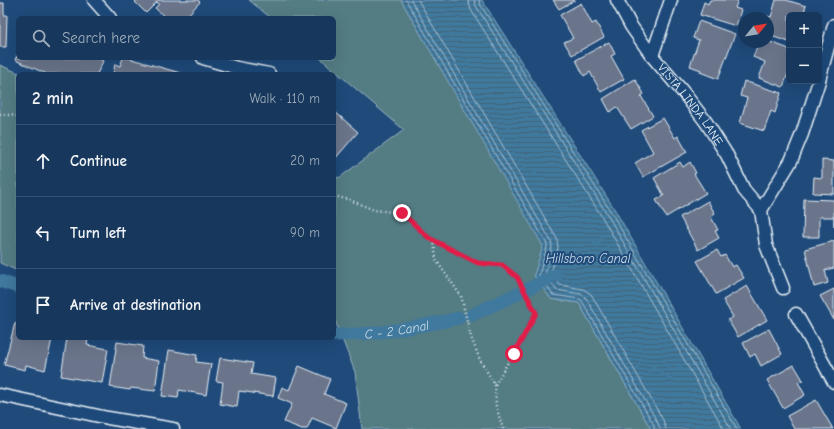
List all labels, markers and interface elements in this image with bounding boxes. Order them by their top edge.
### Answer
north arrow [738,12,774,48]
map controls [786,12,822,84]
button: + [786,12,822,48]
search box [16,16,336,60]
icon: search [30,27,52,49]
text: Search here [62,29,140,47]
button: − [786,48,822,84]
street label: VISTA LINDA LANE [655,61,726,148]
text: 2 min [32,89,73,108]
text: Walk · 110 m [249,91,320,106]
icon: ahead [32,150,54,172]
text: Continue [70,152,127,170]
text: 20 m [290,153,320,168]
route end [393,204,411,222]
icon: left [32,222,54,244]
text: Turn left [70,224,126,242]
text: 90 m [290,225,320,240]
water label: Hillsboro Canal [546,251,630,266]
icon: arrive [32,294,54,316]
text: Arrive at destination [70,296,201,314]
water label: C - 2 Canal [364,317,430,342]
route start [505,345,523,363]

